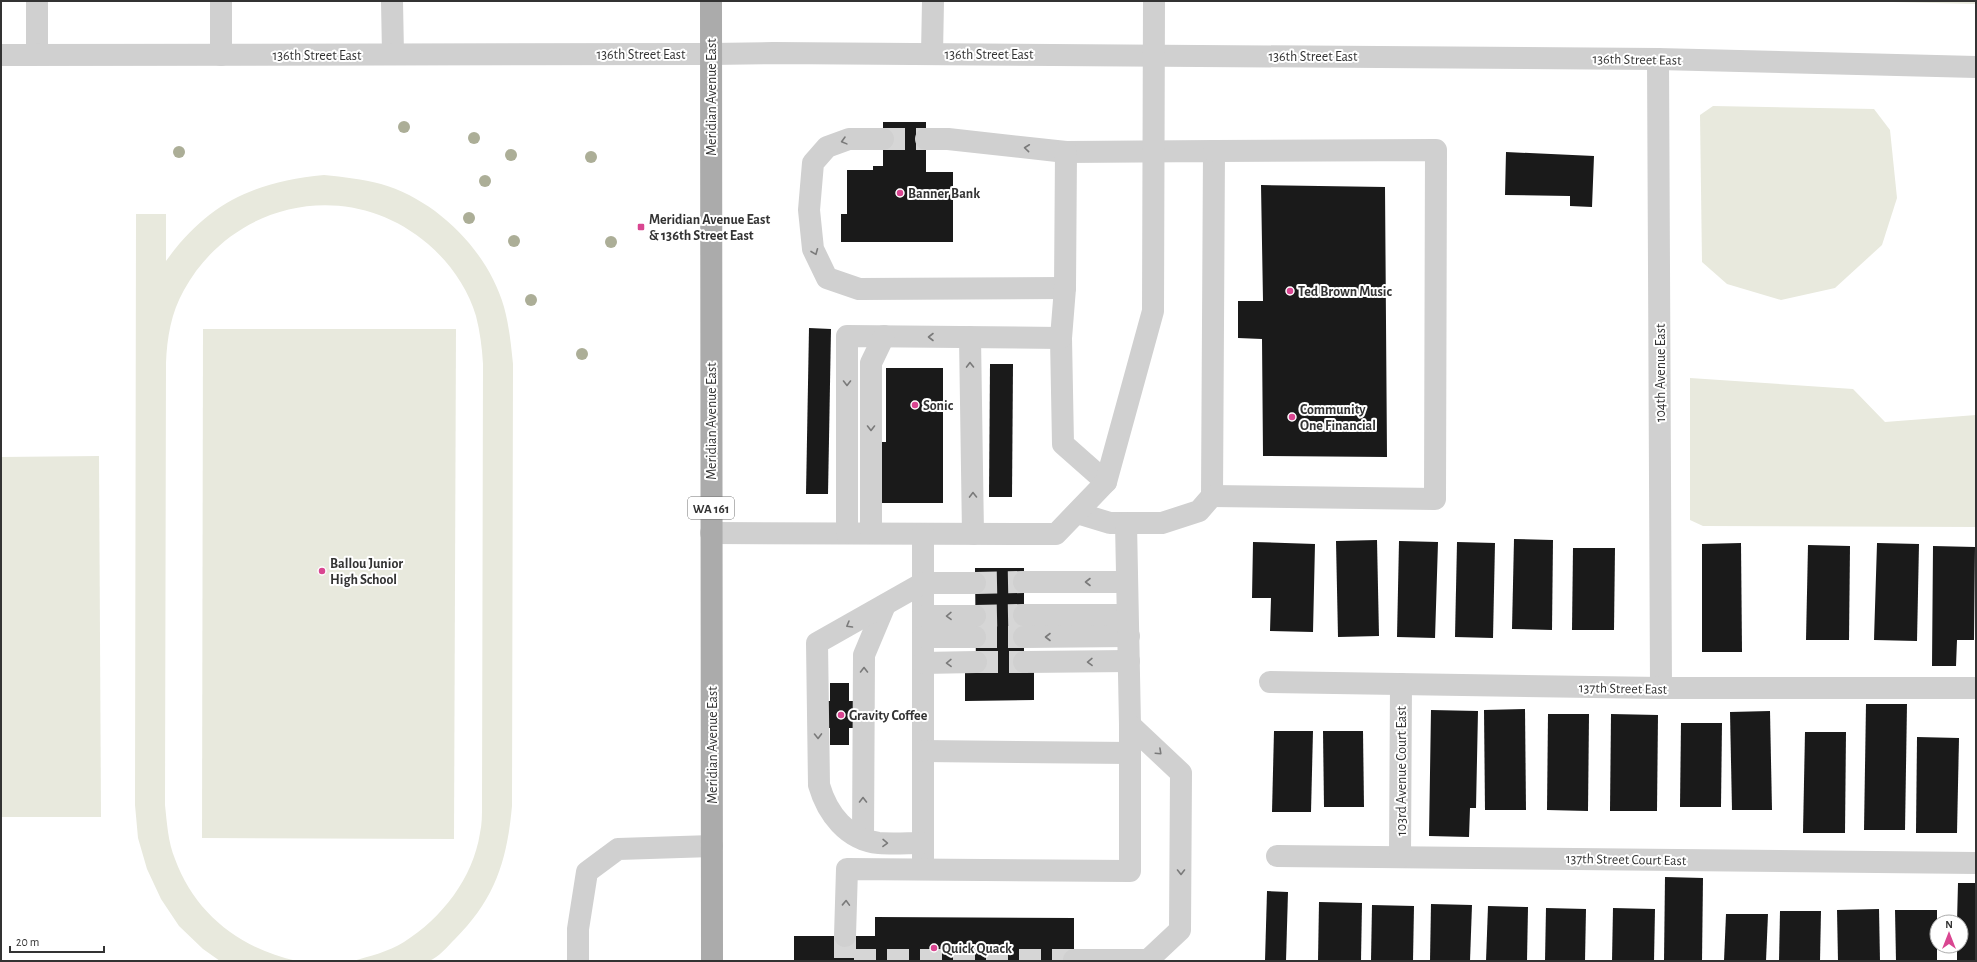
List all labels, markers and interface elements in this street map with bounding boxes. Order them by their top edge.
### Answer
street label: Meridian Avenue East [705,38,719,156]
street label: 136th Street East [596,48,686,62]
street label: 136th Street East [944,48,1034,62]
street label: 136th Street East [272,49,362,63]
street label: 136th Street East [1268,50,1358,64]
street label: 136th Street East [1592,52,1682,68]
one-way arrow [841,136,848,145]
one-way arrow [1024,144,1030,153]
place label: Banner Bank [908,187,980,201]
marker: Banner Bank [895,188,905,198]
place label: Meridian Avenue East & 136th Street East [649,213,770,243]
marker: Meridian Avenue East & 136th Street East [636,222,646,232]
one-way arrow [811,249,819,256]
place label: Ted Brown Music [1298,285,1392,299]
marker: Ted Brown Music [1285,286,1295,296]
street label: 104th Avenue East [1654,323,1668,422]
one-way arrow [928,333,934,341]
street label: Meridian Avenue East [705,362,719,480]
one-way arrow [966,362,975,368]
one-way arrow [843,380,851,386]
place label: Sonic [923,399,954,413]
marker: Sonic [910,400,920,410]
place label: Community One Financial [1300,403,1376,433]
marker: Community One Financial [1287,412,1297,422]
one-way arrow [867,425,875,431]
one-way arrow [968,492,977,498]
road number: WA 161 [688,497,734,519]
place label: Ballou Junior High School [330,557,403,587]
marker: Ballou Junior High School [317,566,327,576]
one-way arrow [1085,578,1091,586]
one-way arrow [946,612,952,620]
one-way arrow [846,621,853,628]
one-way arrow [1045,633,1051,641]
one-way arrow [946,658,952,667]
one-way arrow [1087,658,1093,666]
one-way arrow [860,667,868,673]
street label: 137th Street East [1579,681,1668,697]
street label: Meridian Avenue East [706,686,720,804]
street label: 103rd Avenue Court East [1395,706,1409,836]
place label: Gravity Coffee [849,709,928,723]
marker: Gravity Coffee [836,710,846,720]
one-way arrow [814,733,822,739]
one-way arrow [1154,747,1162,755]
one-way arrow [859,797,867,803]
one-way arrow [882,839,888,847]
street label: 137th Street Court East [1566,852,1687,868]
one-way arrow [1177,869,1185,875]
one-way arrow [842,900,851,906]
north arrow [1929,914,1969,954]
text: N [1945,919,1953,930]
scale bar [10,928,104,954]
text: 20 m [16,936,39,948]
place label: Quick Quack [942,942,1012,956]
marker: Quick Quack [929,943,939,953]

